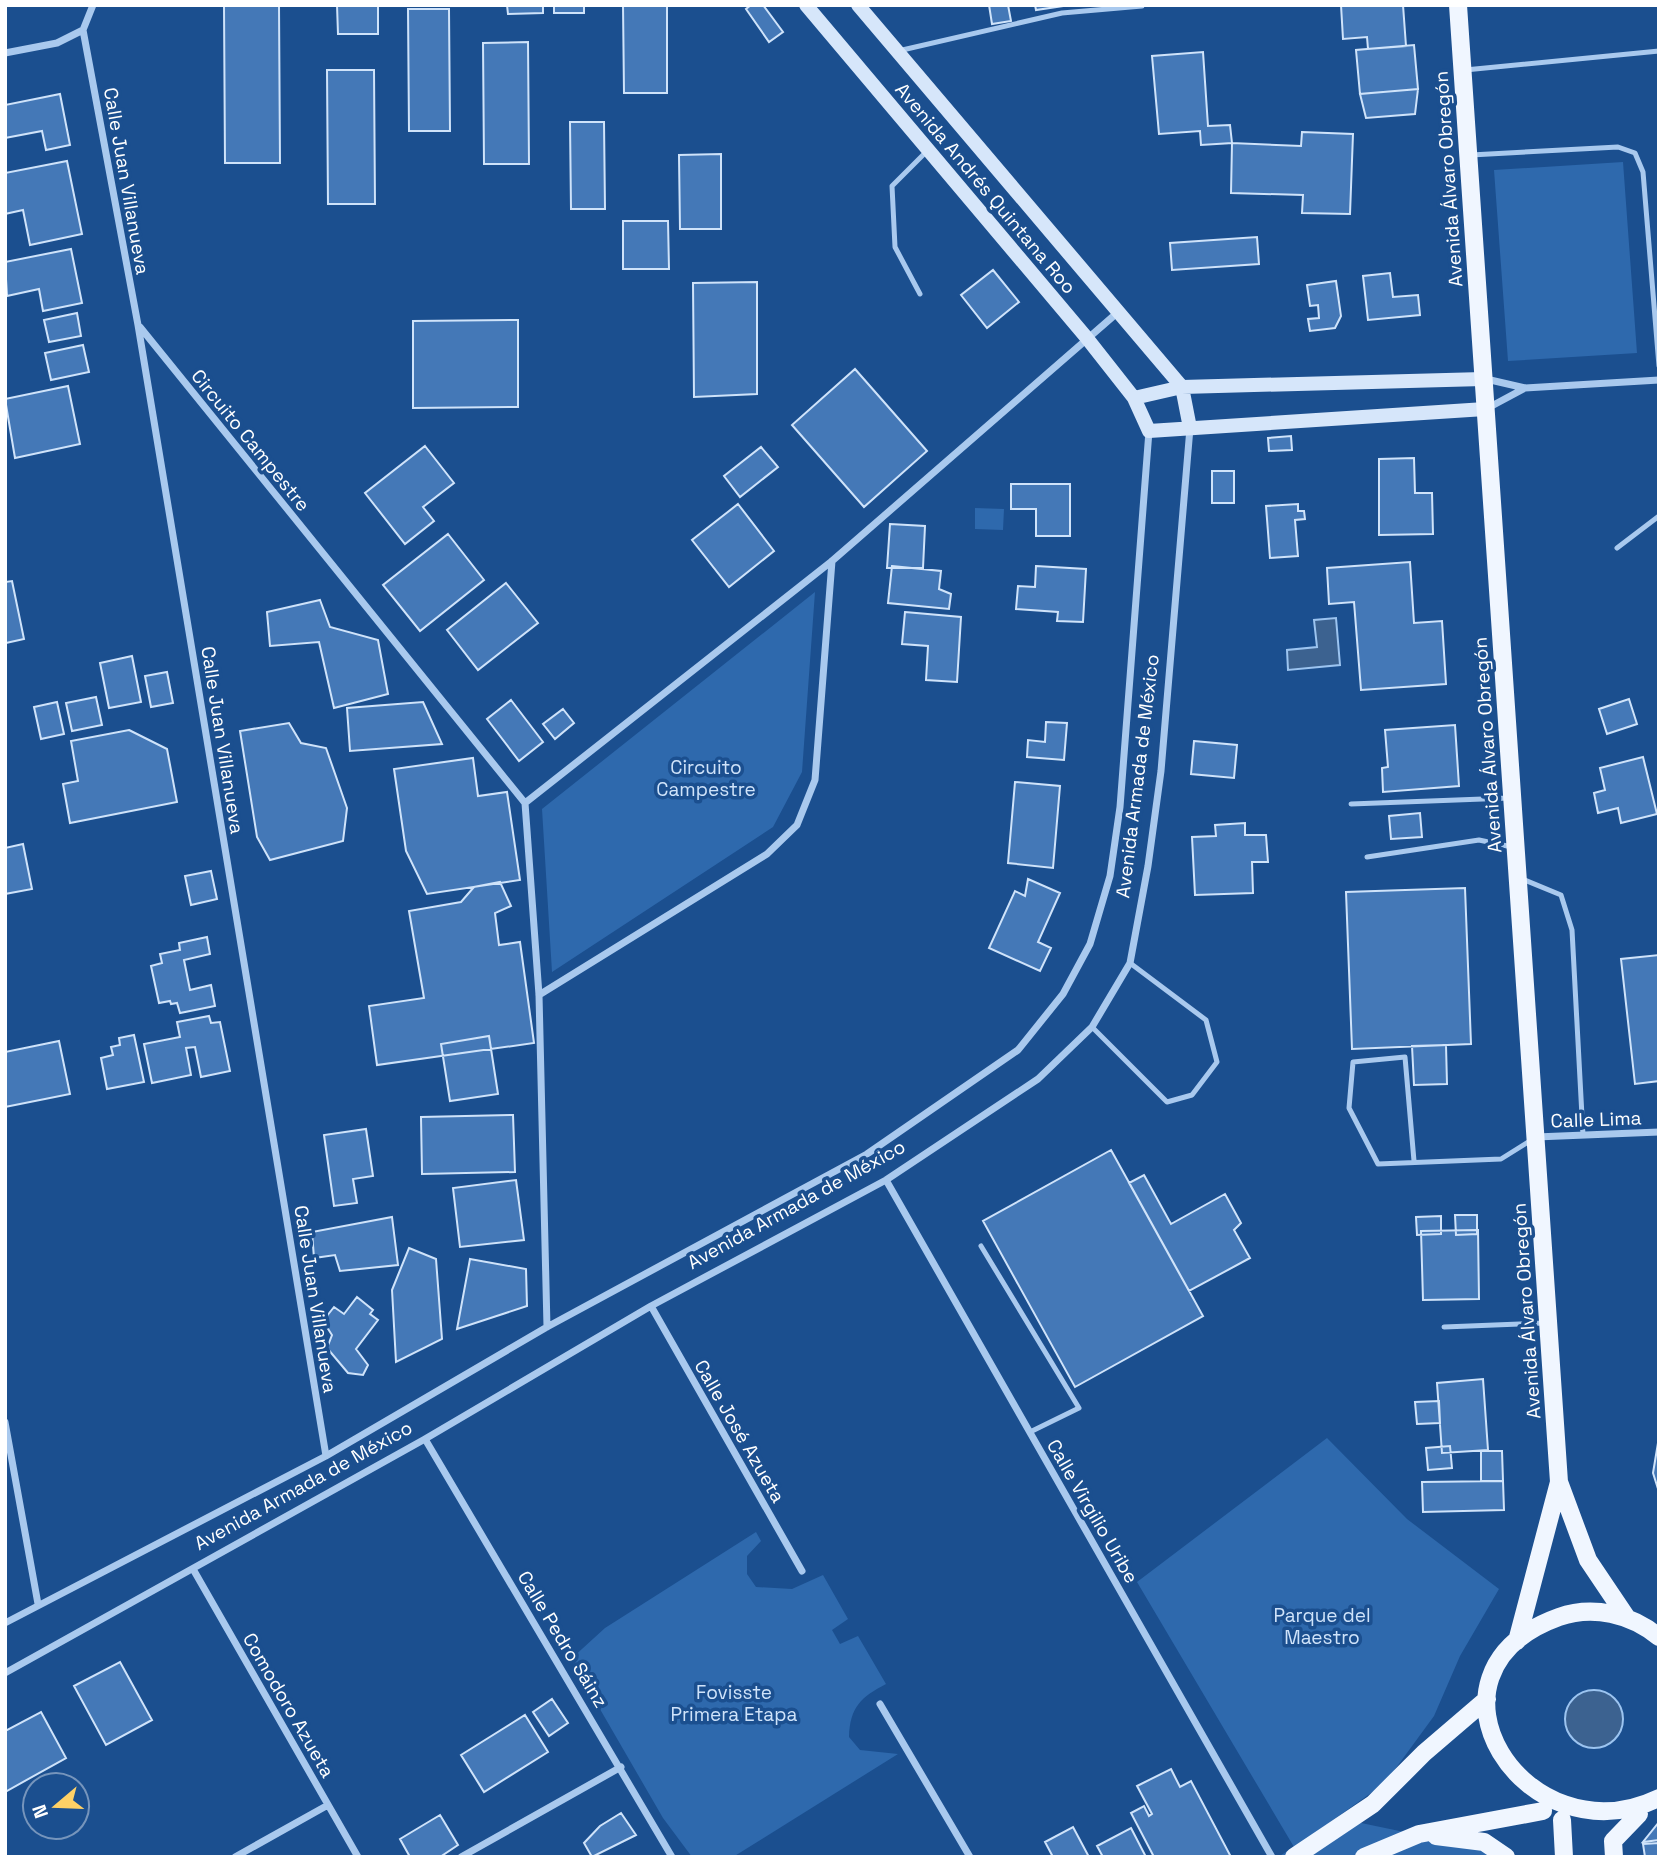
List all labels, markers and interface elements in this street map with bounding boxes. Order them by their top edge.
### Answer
street label: Avenida Álvaro Obregón [1428,70,1469,288]
street label: Avenida Andrés Quintana Roo [890,77,1082,299]
street label: Calle Juan Villanueva [98,86,155,277]
street label: Circuito Campestre [186,364,316,517]
street label: Avenida Álvaro Obregón [1467,636,1508,854]
street label: Calle Juan Villanueva [195,644,250,836]
street label: Avenida Armada de México [1110,653,1165,899]
park label: Circuito Campestre [656,755,756,802]
street label: Calle Lima [1550,1105,1642,1134]
street label: Avenida Armada de México [683,1134,910,1275]
street label: Avenida Álvaro Obregón [1506,1202,1547,1420]
street label: Calle Juan Villanueva [288,1203,343,1395]
street label: Calle José Azueta [688,1355,791,1507]
street label: Avenida Armada de México [190,1415,417,1556]
street label: Calle Virgilio Uribe [1041,1435,1144,1588]
street label: Calle Pedro Sáinz [512,1566,613,1712]
park label: Parque del Maestro [1273,1603,1371,1650]
street label: Comodoro Azueta [237,1628,340,1782]
park label: Fovisste Primera Etapa [671,1680,798,1727]
north arrow [21,1771,91,1841]
text: N [27,1801,54,1821]

